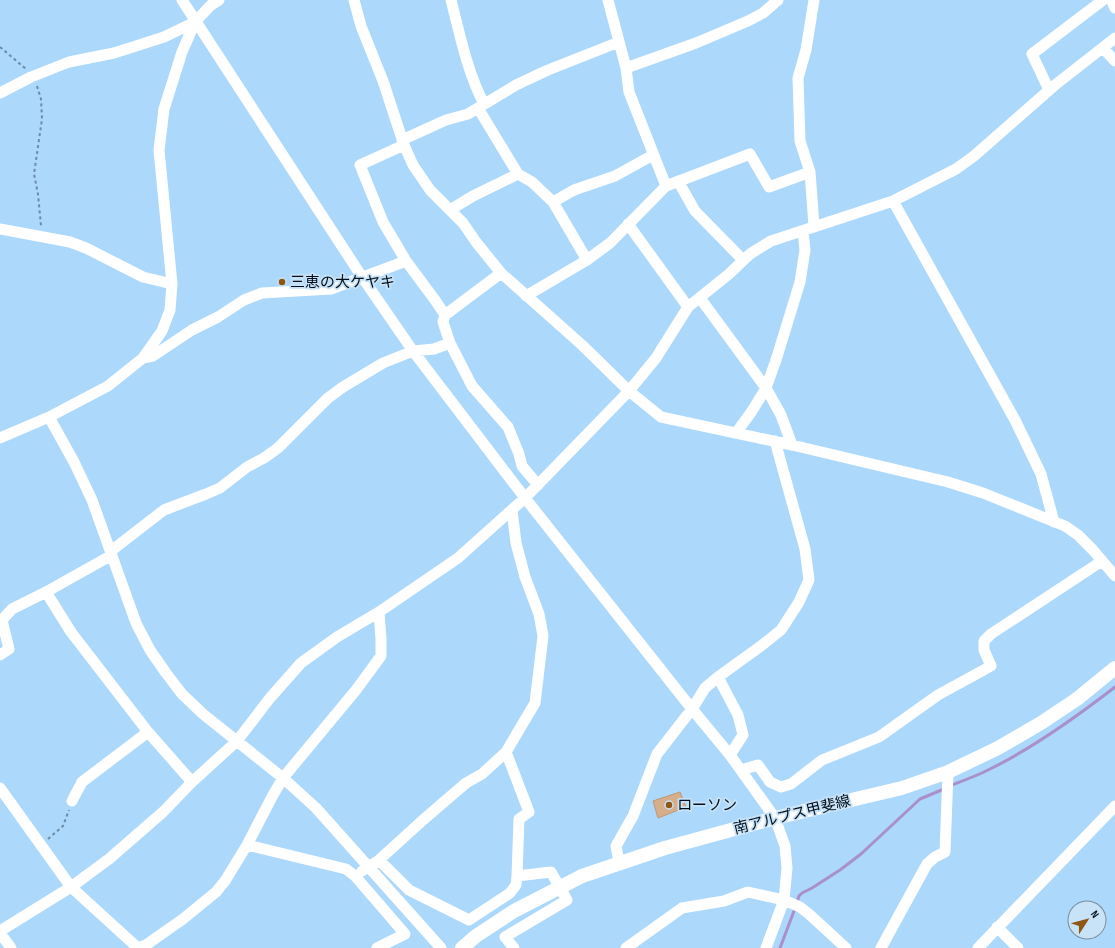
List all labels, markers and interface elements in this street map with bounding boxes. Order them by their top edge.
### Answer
place label: 三恵の大ケヤキ [290,273,395,292]
marker: 三恵の大ケヤキ [277,277,287,287]
street label: 南アルプス甲斐線 [732,791,852,839]
place label: ローソン [677,796,737,815]
marker: ローソン [664,800,674,810]
north arrow [1067,900,1107,940]
text: N [1088,908,1102,921]

